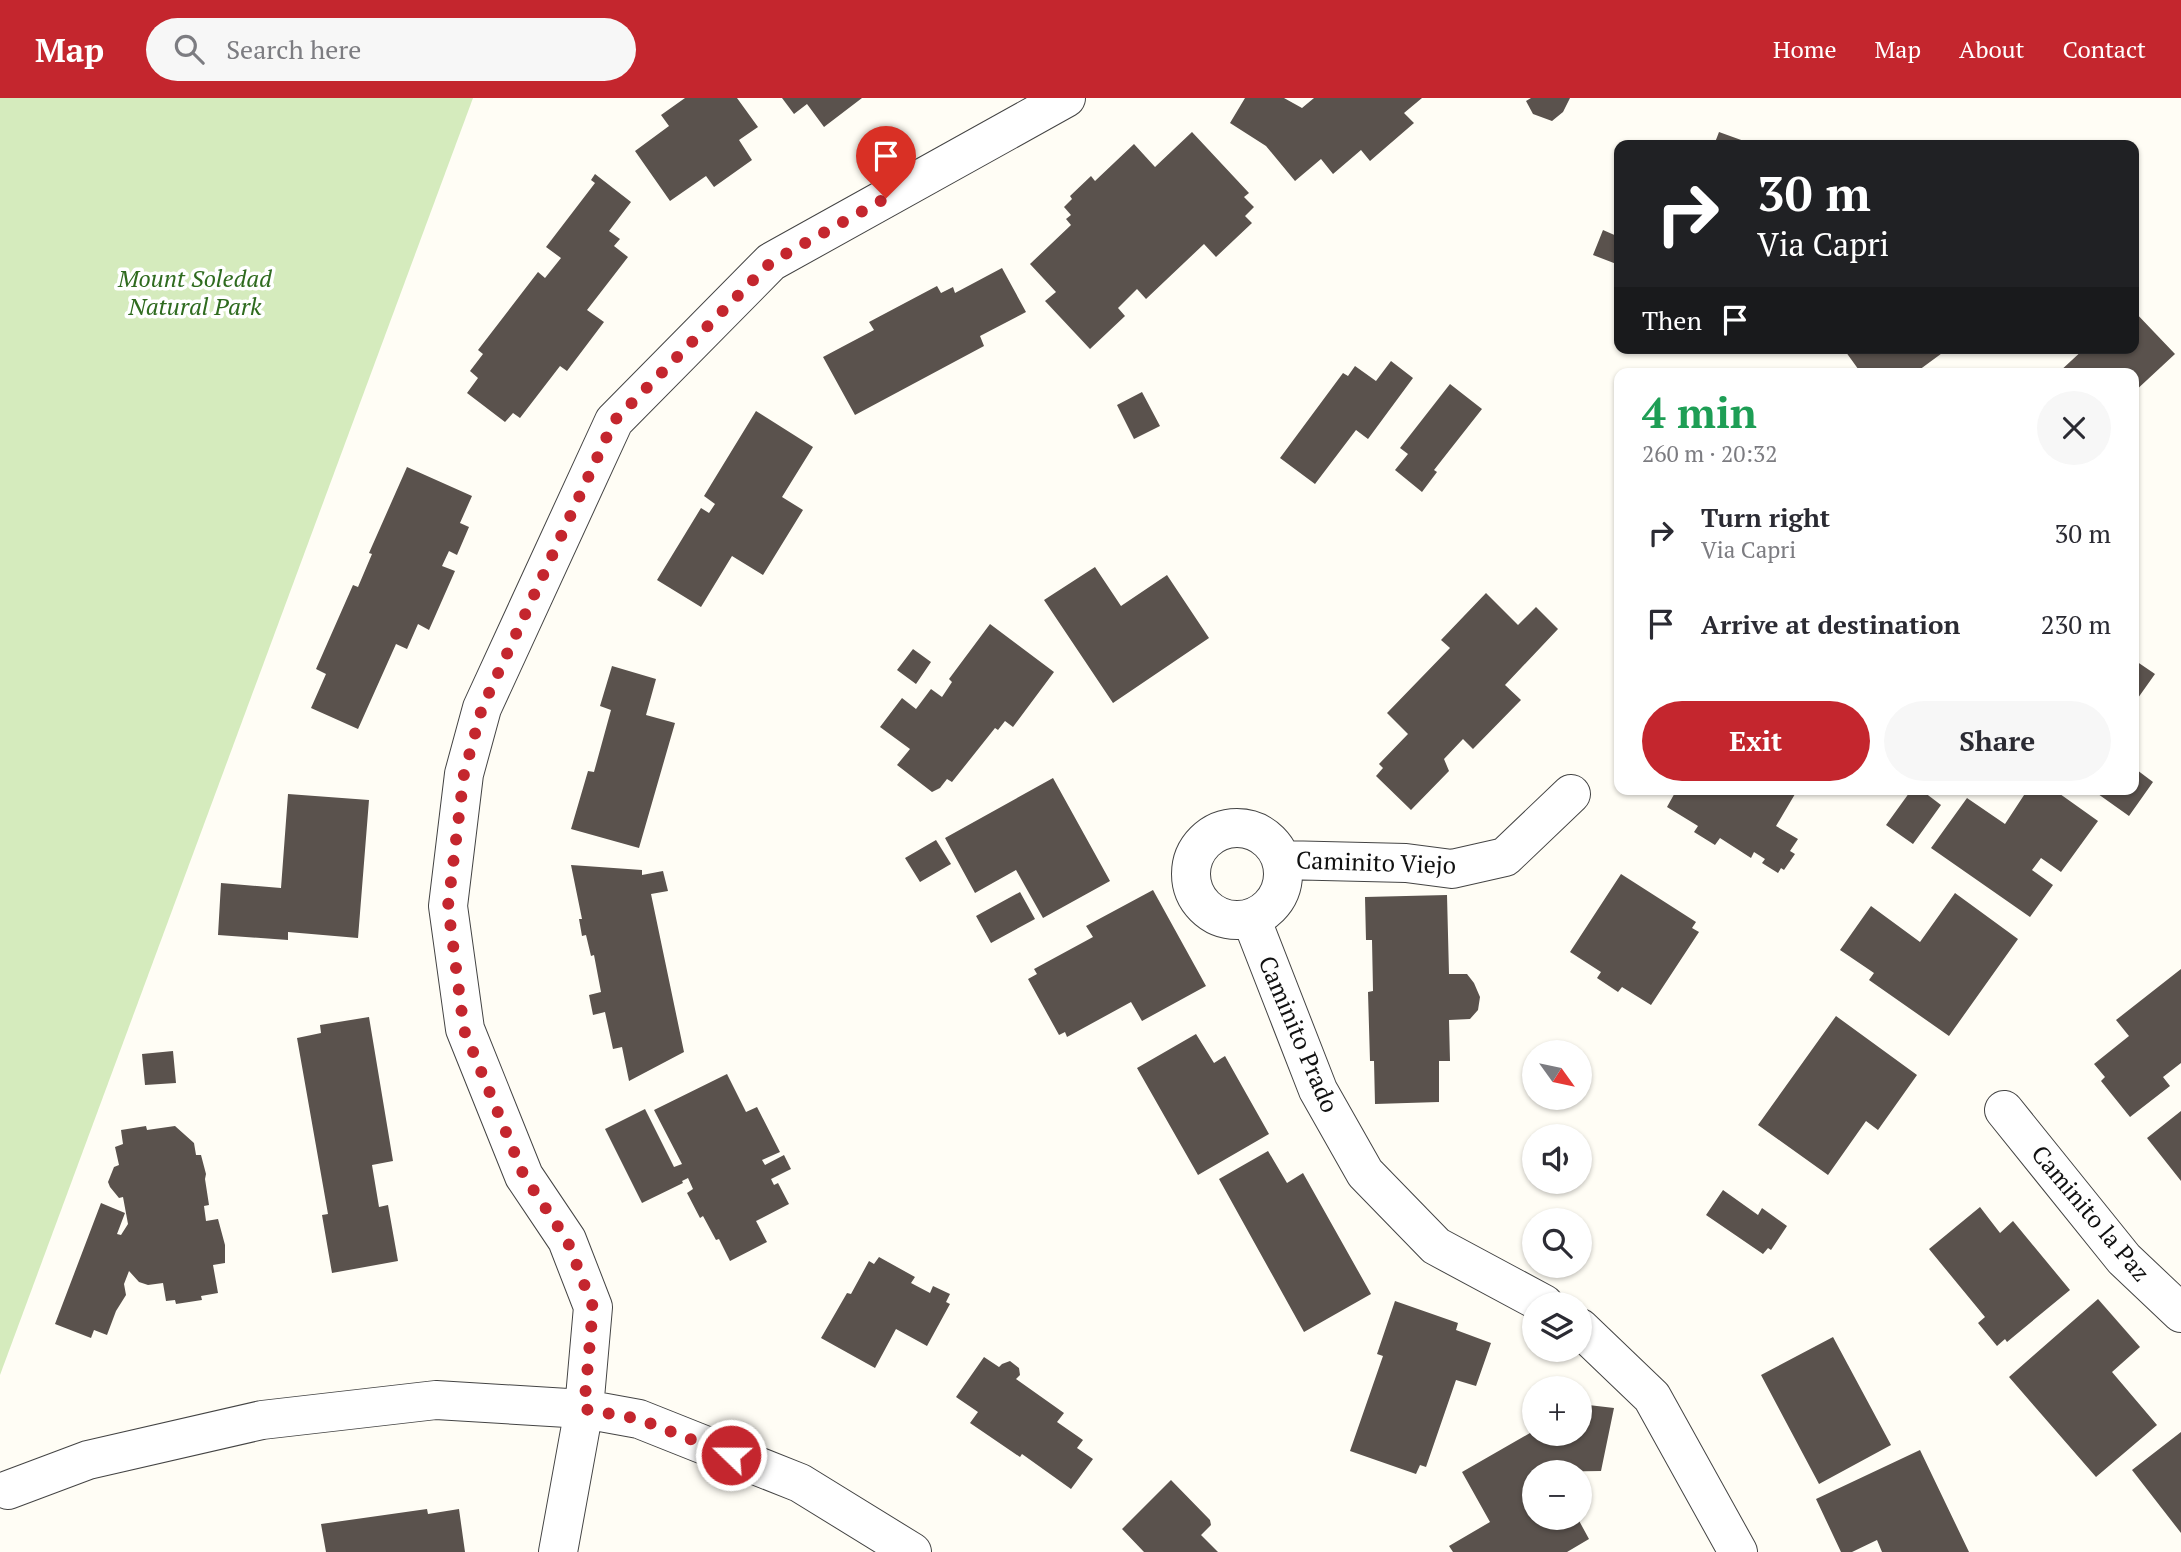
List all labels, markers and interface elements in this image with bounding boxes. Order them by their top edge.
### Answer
search box [146,18,636,81]
text: Map [35,28,104,71]
icon: search [170,30,208,68]
text: Search here [226,32,361,66]
text: Home [1773,33,1837,65]
text: Map [1875,33,1921,65]
text: About [1959,33,2025,65]
text: Contact [2063,33,2146,65]
pin [856,126,916,198]
icon: arrive [867,137,905,175]
text: 30 m [1757,160,1871,225]
icon: right [1642,168,1733,259]
text: Via Capri [1757,223,1889,265]
park label: Mount Soledad Natural Park [117,262,273,322]
icon: arrive [1716,301,1754,339]
text: Then [1642,303,1702,337]
text: 4 min [1642,384,1757,440]
button: close [2037,391,2111,465]
text: 260 m · 20:32 [1642,438,1777,469]
text: Turn right [1701,500,1830,534]
icon: right [1642,514,1680,552]
text: 30 m [2055,516,2111,550]
text: Via Capri [1701,534,1796,565]
icon: arrive [1642,605,1680,643]
text: Arrive at destination [1701,607,1960,641]
text: 230 m [2041,607,2111,641]
button: Exit [1642,701,1870,781]
button: Share [1884,701,2111,781]
street label: Caminito Viejo [1295,843,1457,881]
street label: Caminito Prado [1252,951,1346,1117]
north arrow [1522,1040,1592,1110]
map controls [1522,1040,1592,1530]
button: sound [1522,1124,1592,1194]
street label: Caminito la Paz [2025,1138,2157,1288]
button: search [1522,1208,1592,1278]
button: layers [1522,1292,1592,1362]
button: + [1522,1376,1592,1446]
position arrow [694,1418,768,1492]
button: − [1522,1460,1592,1530]

